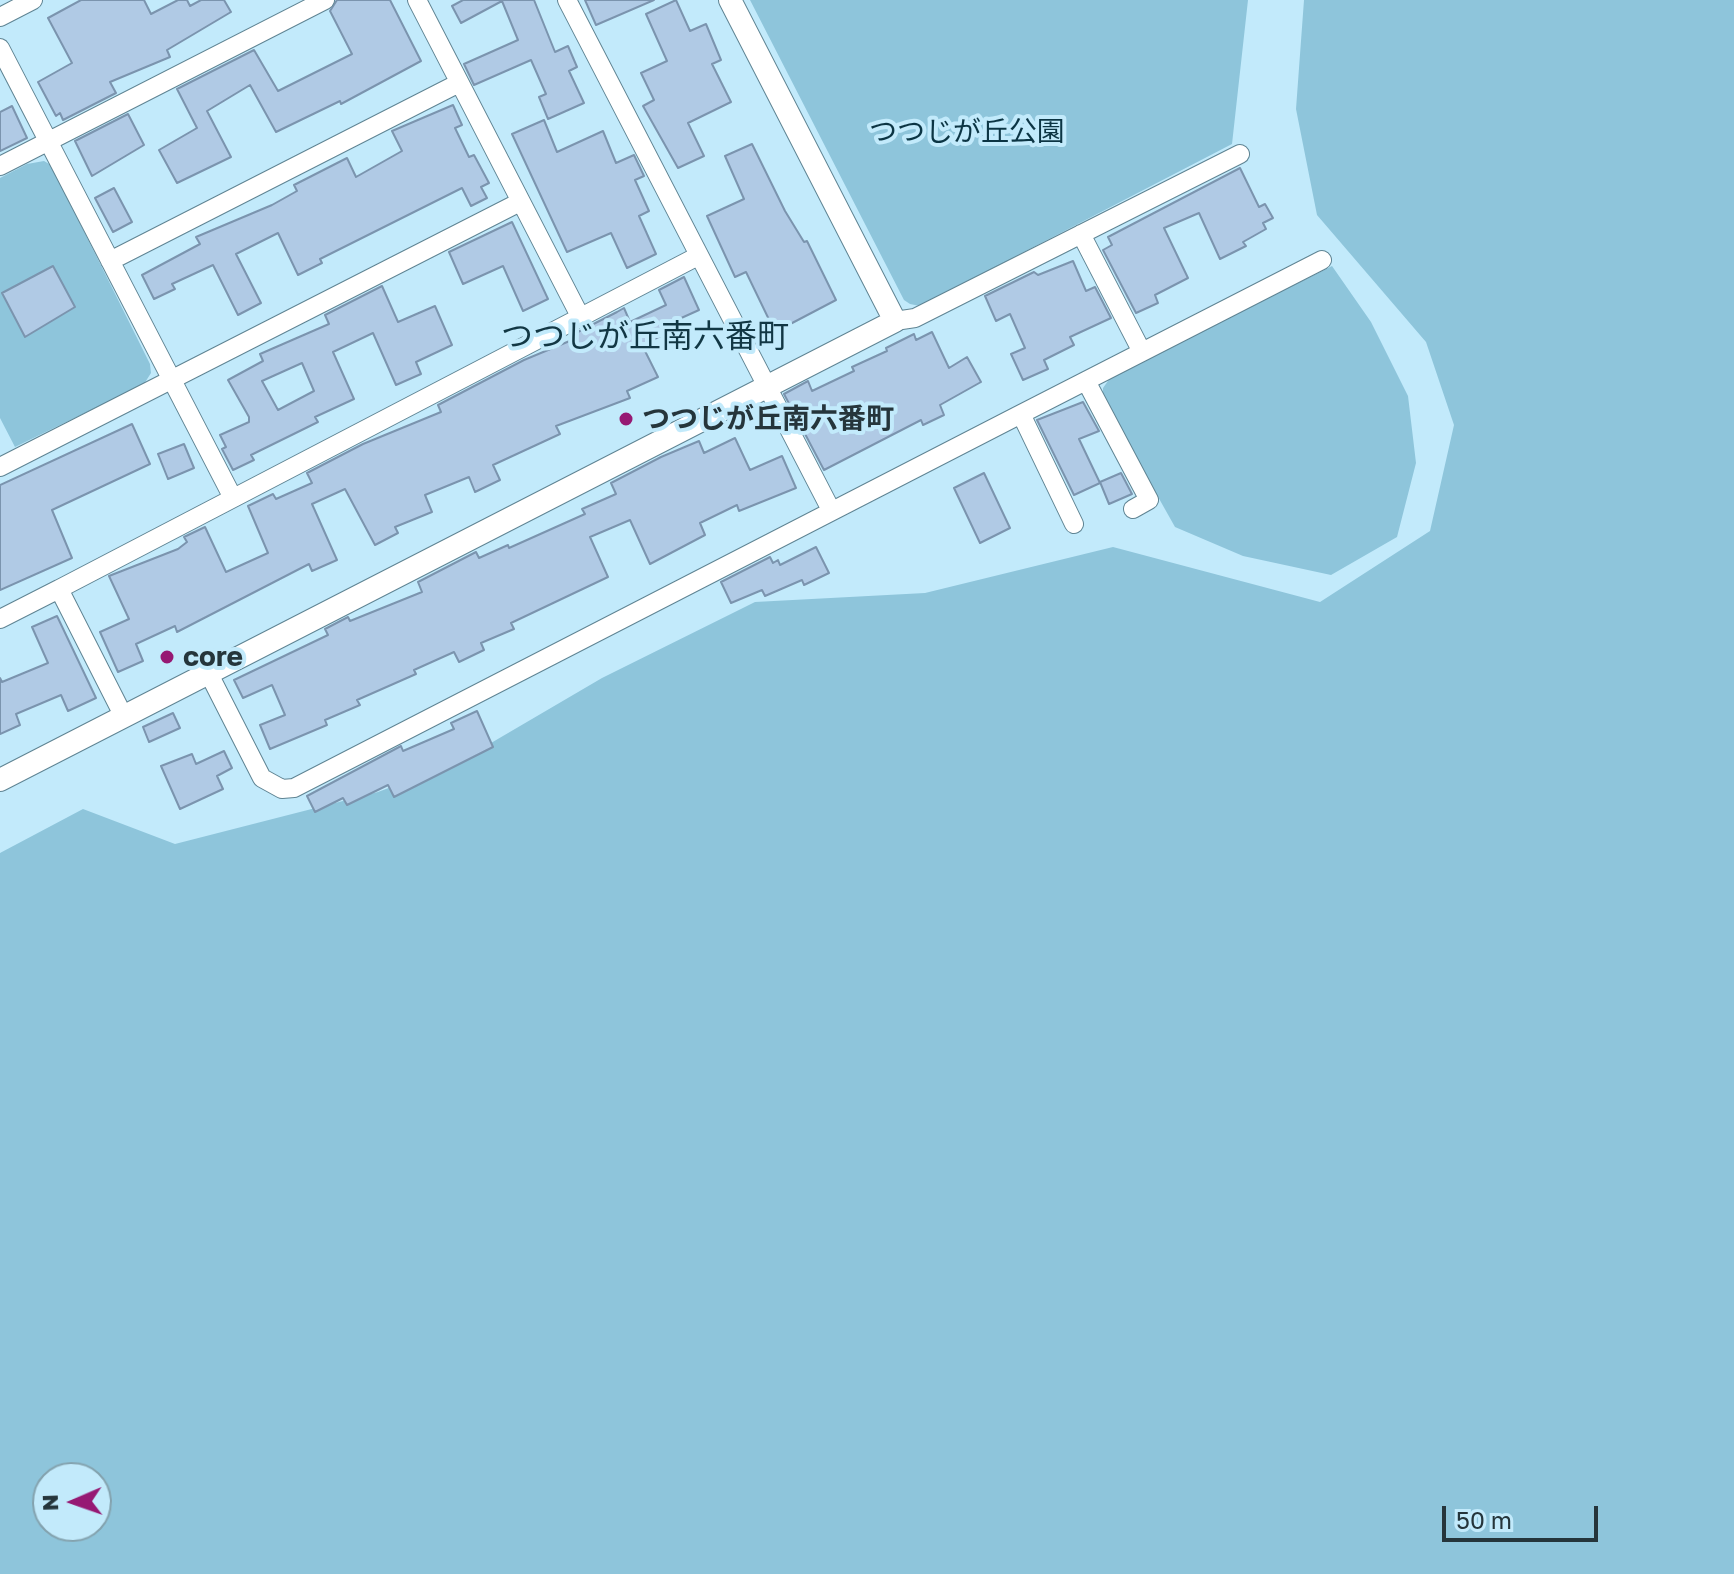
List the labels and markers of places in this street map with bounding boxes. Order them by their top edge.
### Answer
place label: つつじが丘南六番町 [642,402,894,436]
marker: つつじが丘南六番町 [617,410,635,428]
place label: core [183,640,243,674]
marker: core [158,648,176,666]

